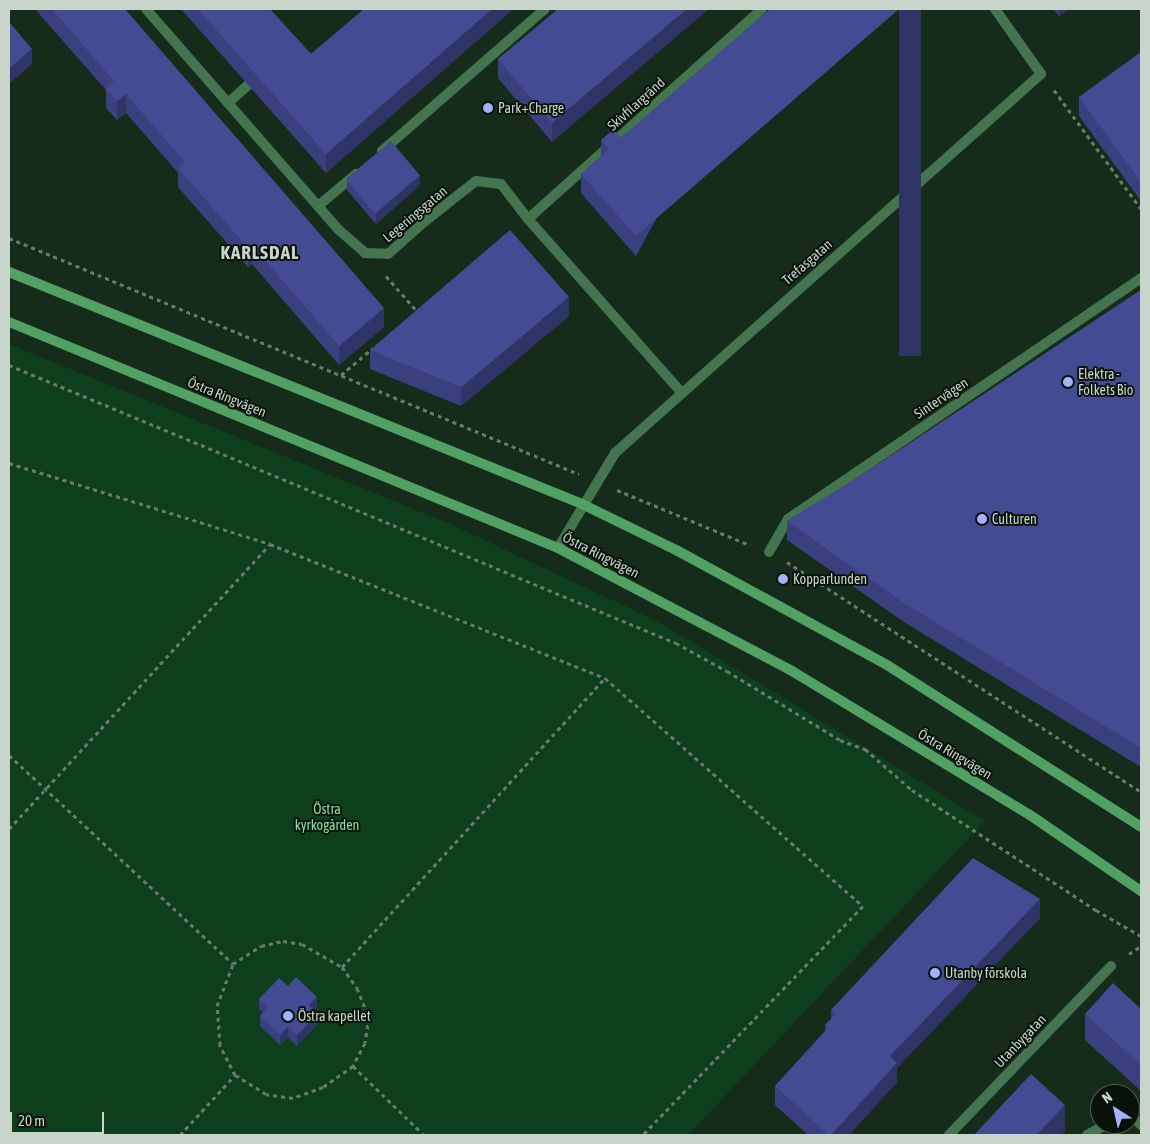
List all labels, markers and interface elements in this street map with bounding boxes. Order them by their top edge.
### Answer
street label: Skivfilargränd [604,74,668,134]
place label: Park+Charge [498,100,564,116]
marker: Park+Charge [482,102,494,114]
street label: Legeringsgatan [380,182,450,246]
street label: Trefasgatan [779,236,835,288]
district label: KARLSDAL [220,242,300,264]
place label: Elektra - Folkets Bio [1078,366,1133,398]
street label: Östra Ringvägen [185,374,269,420]
street label: Sintervägen [911,374,971,422]
marker: Elektra - Folkets Bio [1062,376,1074,388]
place label: Culturen [992,511,1037,527]
marker: Culturen [976,513,988,525]
street label: Östra Ringvägen [560,529,642,581]
place label: Kopparlunden [793,571,867,587]
marker: Kopparlunden [777,573,789,585]
street label: Östra Ringvägen [915,725,995,783]
park label: Östra kyrkogården [295,801,359,834]
place label: Utanby förskola [945,965,1027,981]
marker: Utanby förskola [929,967,941,979]
place label: Östra kapellet [298,1008,371,1024]
marker: Östra kapellet [282,1010,294,1022]
street label: Utanbygatan [991,1011,1049,1071]
north arrow [1090,1084,1140,1134]
text: N [1099,1089,1115,1106]
scale bar [12,1102,106,1134]
text: 20 m [18,1112,45,1129]

